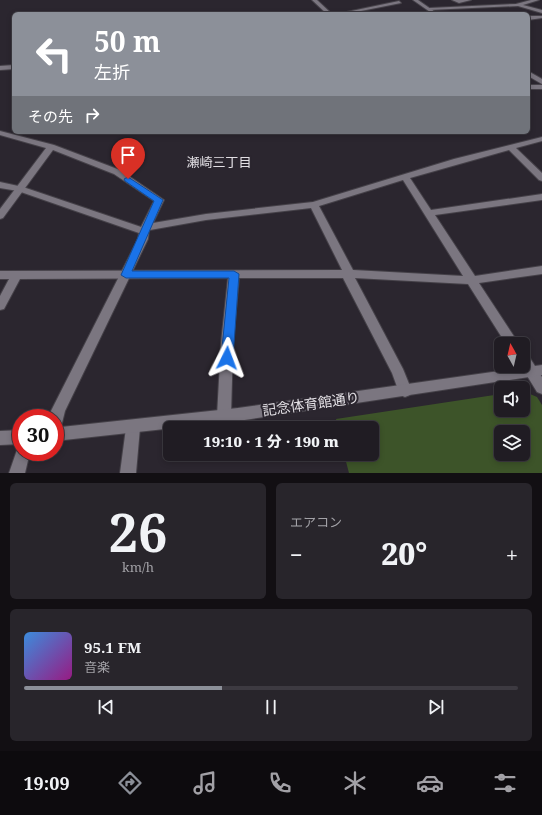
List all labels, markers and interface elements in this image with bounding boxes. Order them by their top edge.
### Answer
text: 50 m [94,22,161,60]
icon: left [28,28,80,80]
text: 左折 [94,60,130,84]
icon: right [81,104,103,126]
text: その先 [28,106,73,126]
pin [111,138,145,179]
icon: arrive [117,144,139,166]
district label: 瀬崎三丁目 [186,153,252,171]
position arrow [206,337,248,379]
north arrow [494,337,530,373]
map controls [494,337,530,461]
button: sound [494,381,530,417]
street label: 記念体育館通り [261,387,361,420]
speed limit sign: 30 [12,409,64,461]
button: layers [494,425,530,461]
text: 19:10 · 1 分 · 190 m [203,431,339,451]
text: 26 [109,496,167,567]
text: エアコン [290,513,342,531]
text: 20° [381,533,427,574]
text: − [290,539,303,569]
text: + [506,539,518,569]
text: km/h [122,558,154,576]
text: 95.1 FM [84,637,141,657]
text: 音楽 [84,658,110,676]
icon: previous [95,696,117,718]
icon: pause [260,696,282,718]
icon: next [425,696,447,718]
icon: directions [116,769,144,797]
icon: music [191,769,219,797]
icon: phone [266,769,294,797]
icon: climate [341,769,369,797]
icon: car [416,769,444,797]
icon: filters [491,769,519,797]
text: 19:09 [23,771,70,795]

